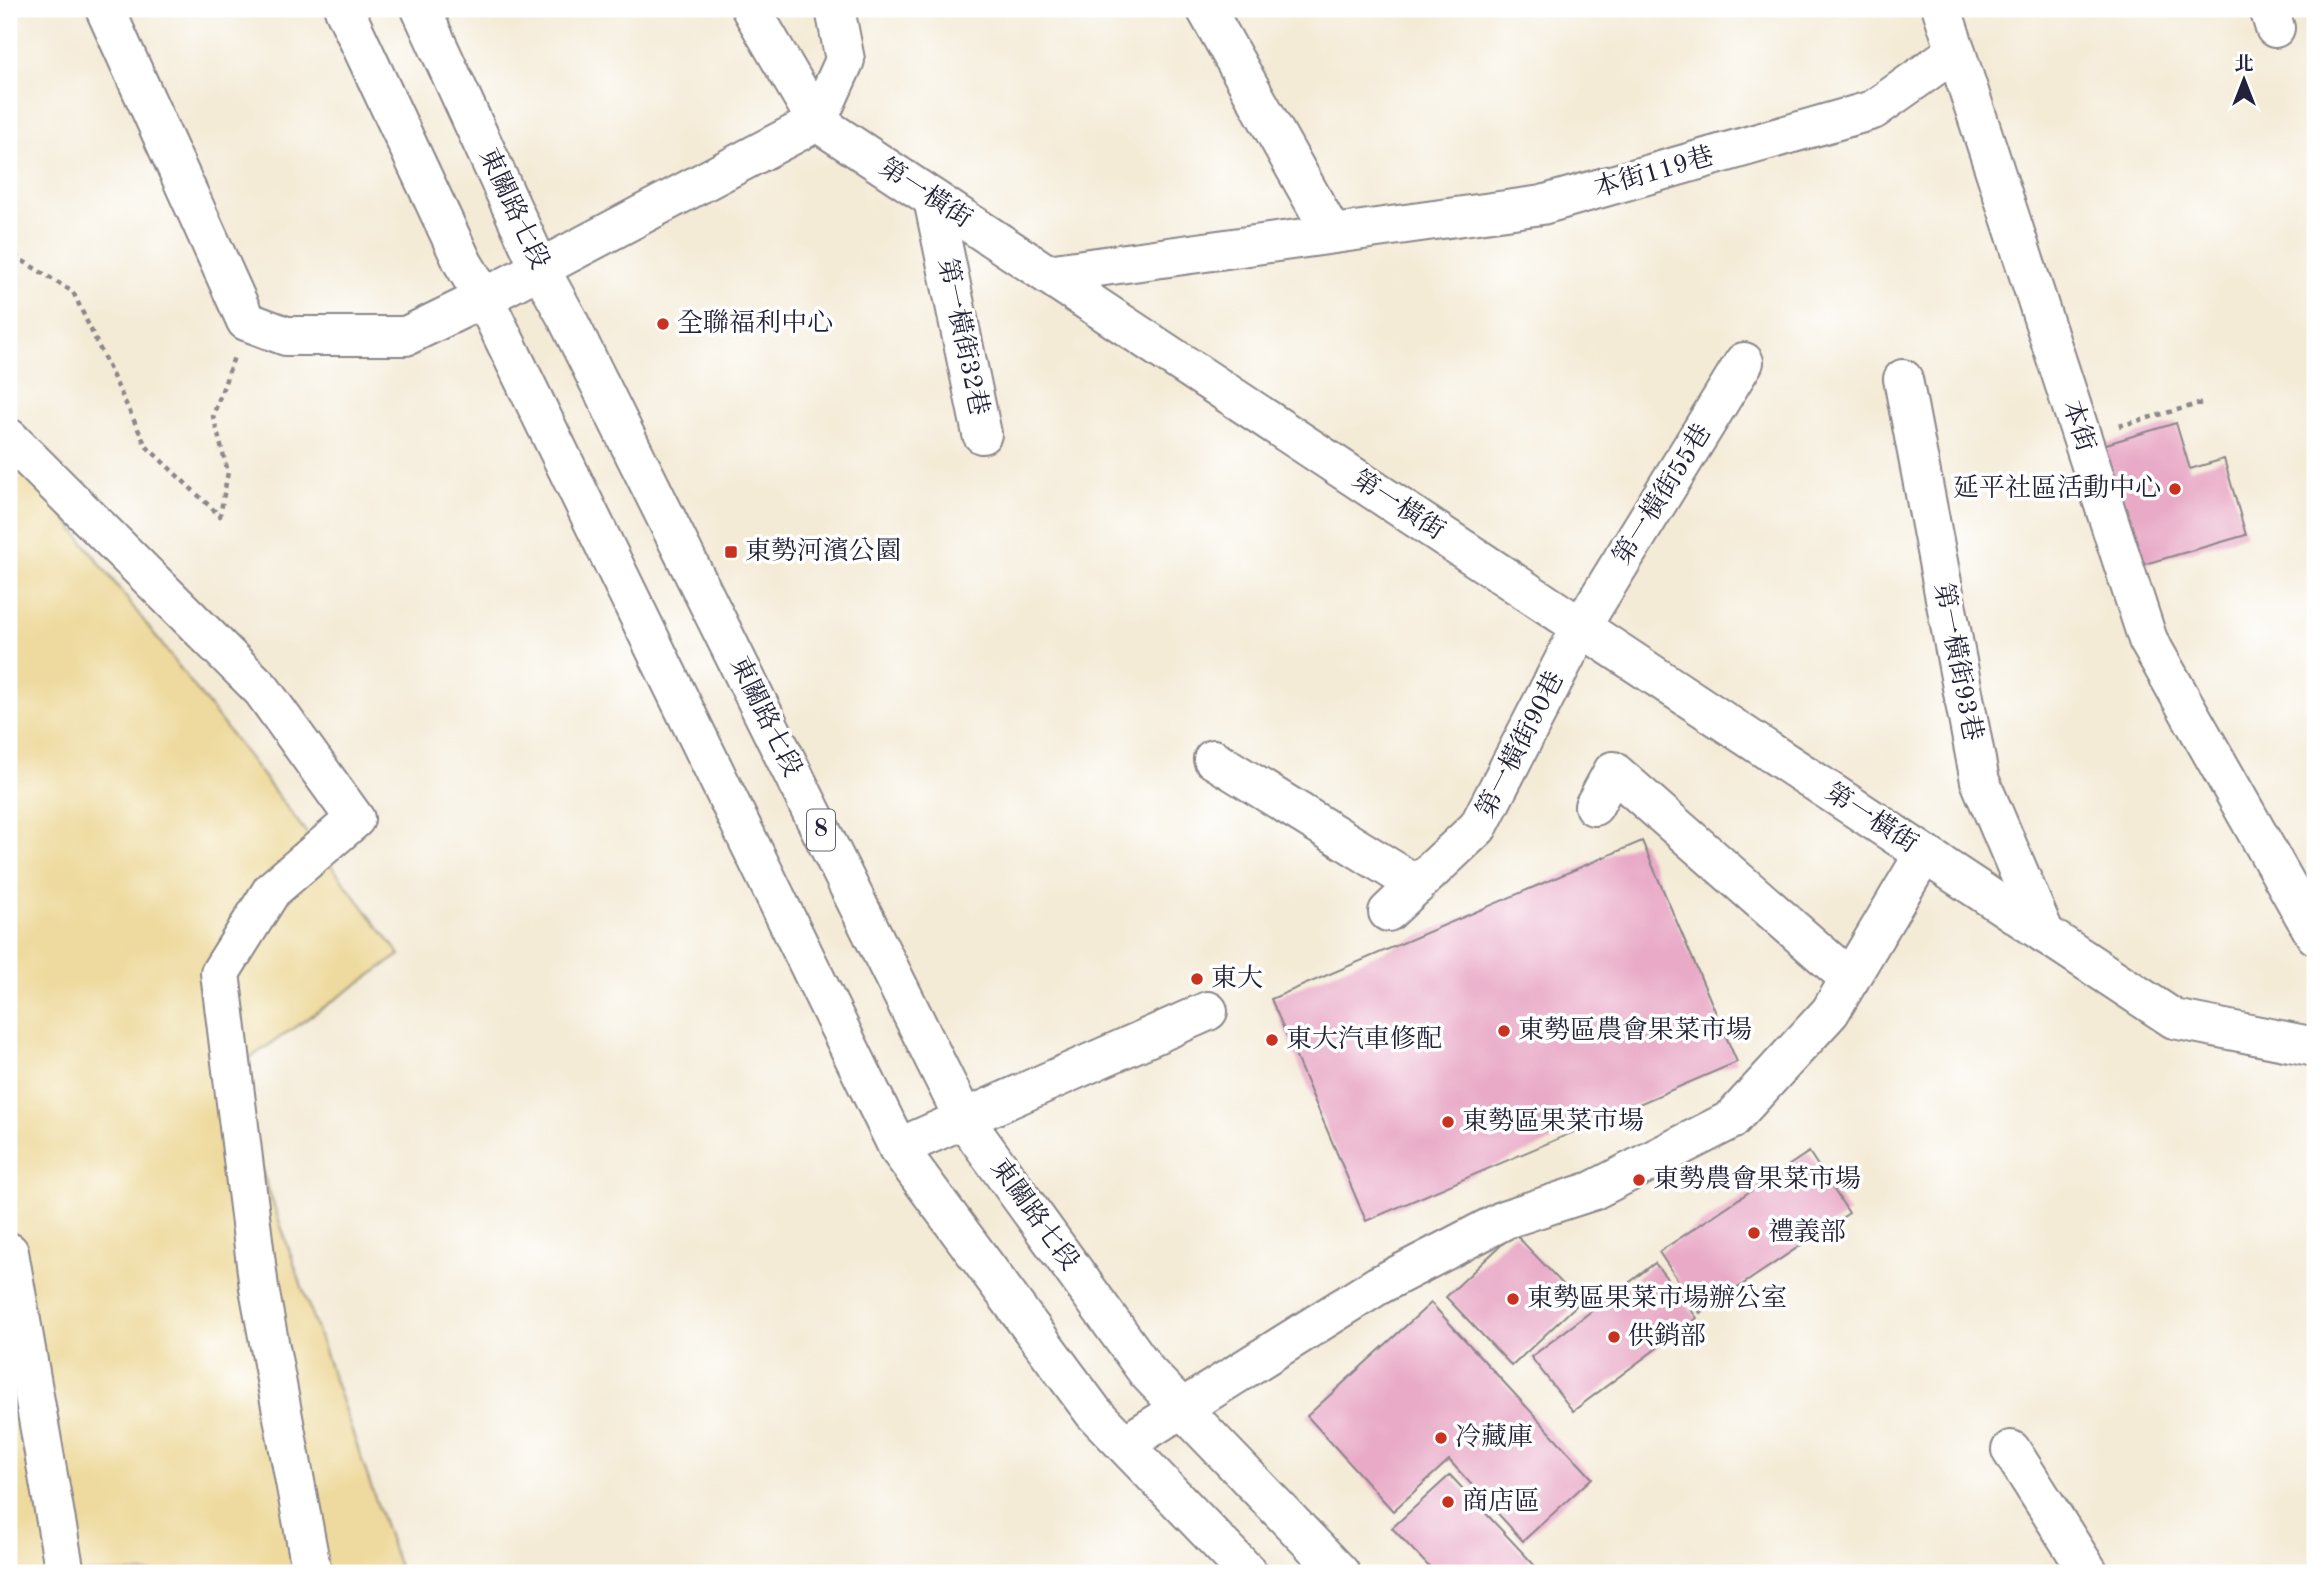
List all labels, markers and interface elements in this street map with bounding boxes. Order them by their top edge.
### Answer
north arrow [2208,46,2278,116]
text: 北 [2234,54,2254,75]
street label: 本街119巷 [1591,142,1717,202]
street label: 東關路七段 [474,144,554,273]
street label: 第一橫街 [874,153,977,233]
street label: 第一橫街32巷 [933,256,993,418]
place label: 全聯福利中心 [677,308,833,337]
marker: 全聯福利中心 [655,316,671,332]
street label: 本街 [2058,397,2100,455]
street label: 第一橫街55巷 [1608,419,1716,570]
street label: 第一橫街 [1347,465,1450,545]
place label: 延平社區活動中心 [1953,474,2161,502]
marker: 延平社區活動中心 [2167,481,2183,497]
place label: 東勢河濱公園 [745,536,901,565]
marker: 東勢河濱公園 [723,544,739,560]
street label: 第一橫街93巷 [1929,581,1987,743]
street label: 東關路七段 [725,652,807,781]
street label: 第一橫街90巷 [1471,667,1569,822]
street label: 第一橫街 [1820,778,1923,858]
road number: 8 [807,810,835,850]
place label: 東大 [1211,964,1263,992]
marker: 東大 [1189,971,1205,987]
place label: 東勢區農會果菜市場 [1518,1016,1752,1044]
marker: 東勢區農會果菜市場 [1496,1023,1512,1039]
place label: 東大汽車修配 [1286,1024,1442,1053]
marker: 東大汽車修配 [1264,1032,1280,1048]
place label: 東勢區果菜市場 [1462,1107,1644,1135]
marker: 東勢區果菜市場 [1440,1114,1456,1130]
street label: 東關路七段 [985,1154,1084,1275]
place label: 東勢農會果菜市場 [1653,1165,1861,1193]
marker: 東勢農會果菜市場 [1631,1172,1647,1188]
place label: 禮義部 [1768,1218,1846,1246]
marker: 禮義部 [1746,1225,1762,1241]
place label: 東勢區果菜市場辦公室 [1527,1284,1787,1312]
marker: 東勢區果菜市場辦公室 [1505,1291,1521,1307]
place label: 供銷部 [1628,1322,1706,1350]
marker: 供銷部 [1606,1329,1622,1345]
place label: 冷藏庫 [1455,1422,1533,1451]
marker: 冷藏庫 [1433,1430,1449,1446]
place label: 商店區 [1462,1486,1540,1515]
marker: 商店區 [1440,1494,1456,1510]

